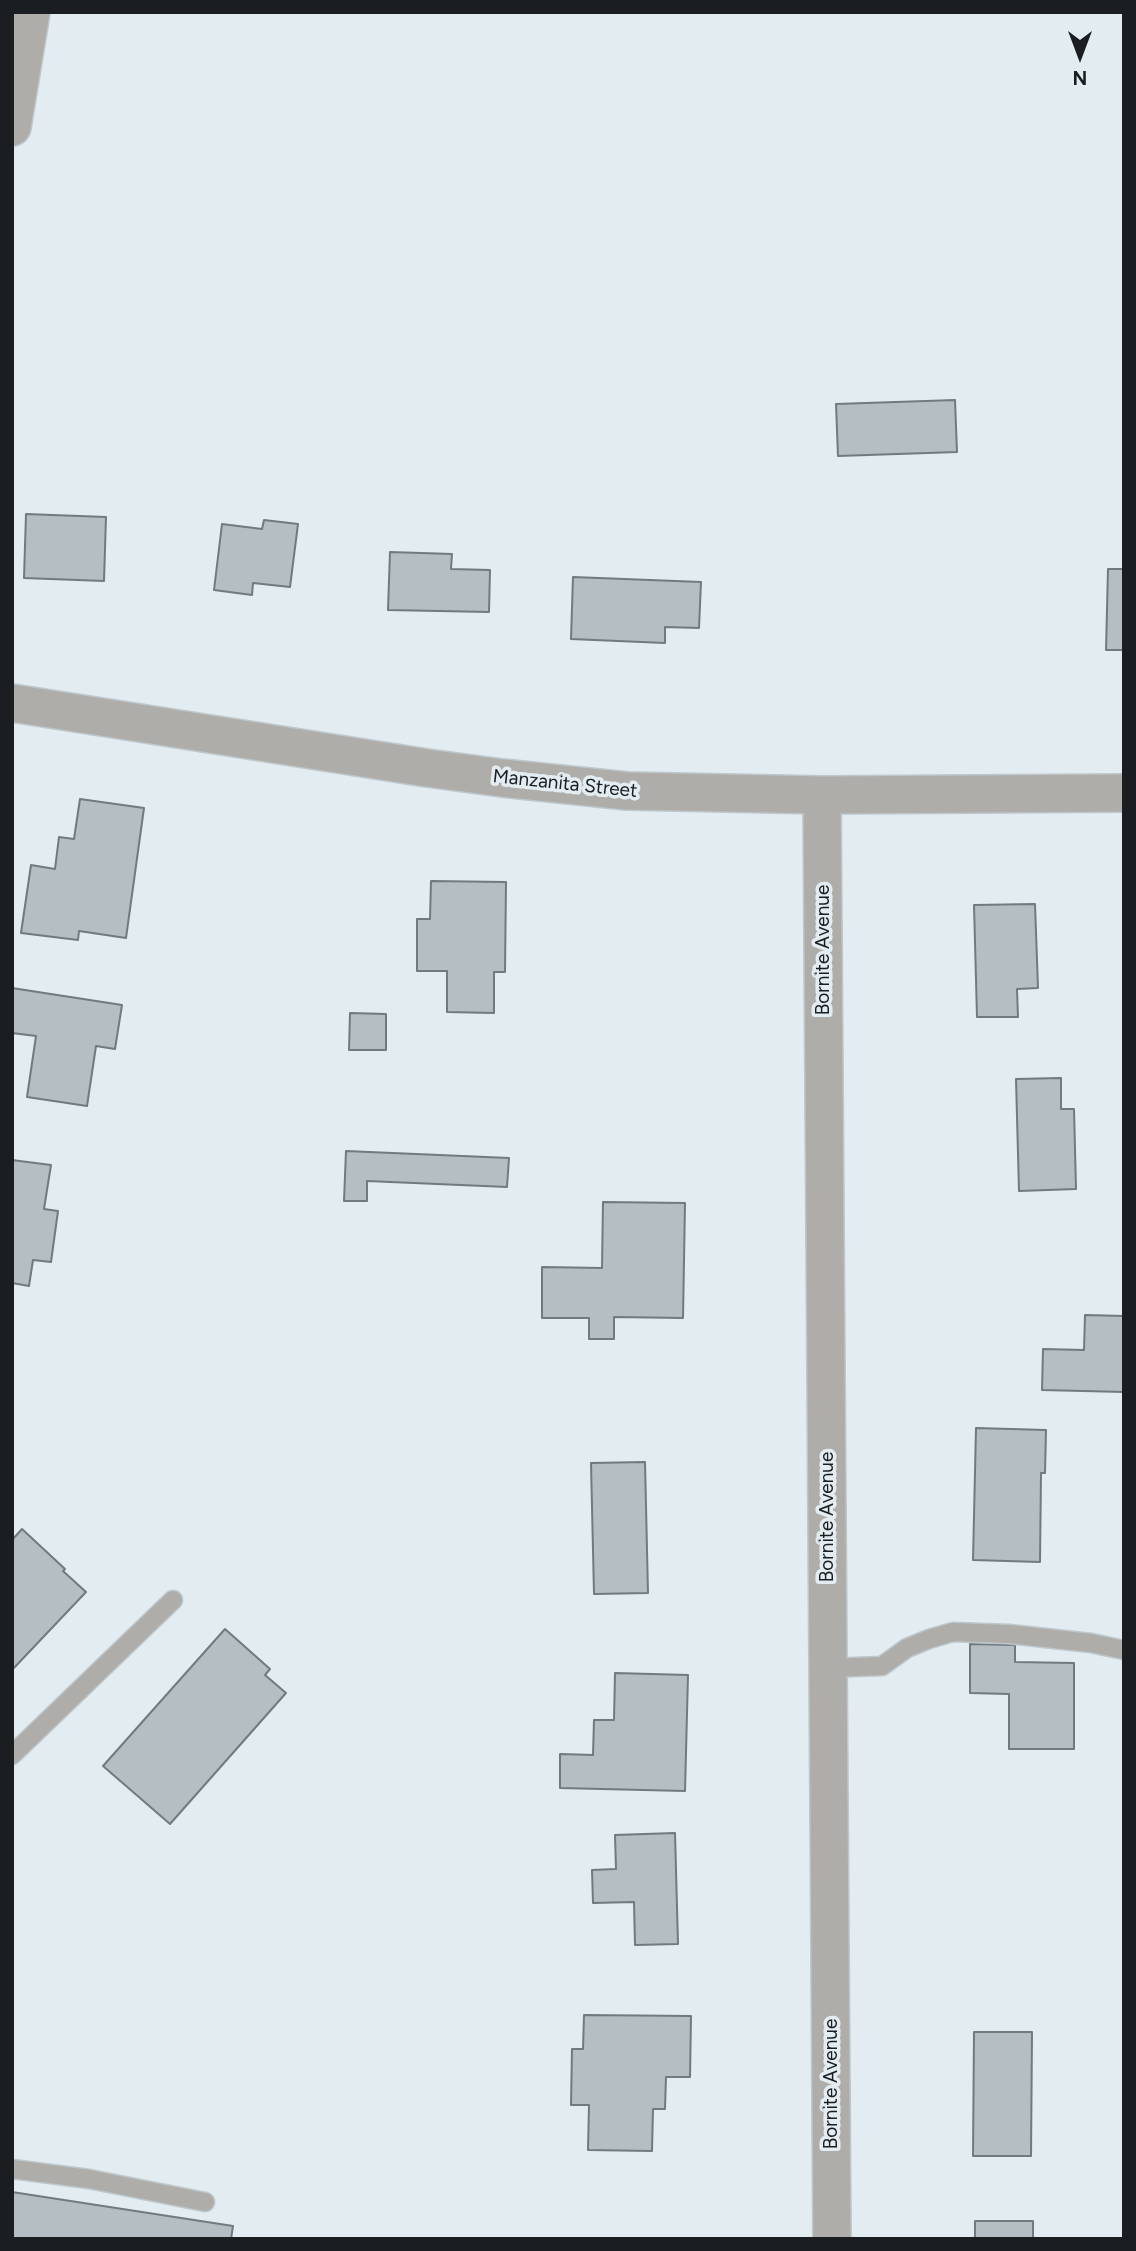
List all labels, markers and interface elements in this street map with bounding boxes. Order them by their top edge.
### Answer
north arrow [1045,21,1115,91]
text: N [1073,66,1087,89]
street label: Manzanita Street [492,765,638,803]
street label: Bornite Avenue [812,885,834,1015]
street label: Bornite Avenue [816,1452,838,1582]
street label: Bornite Avenue [820,2019,842,2149]

